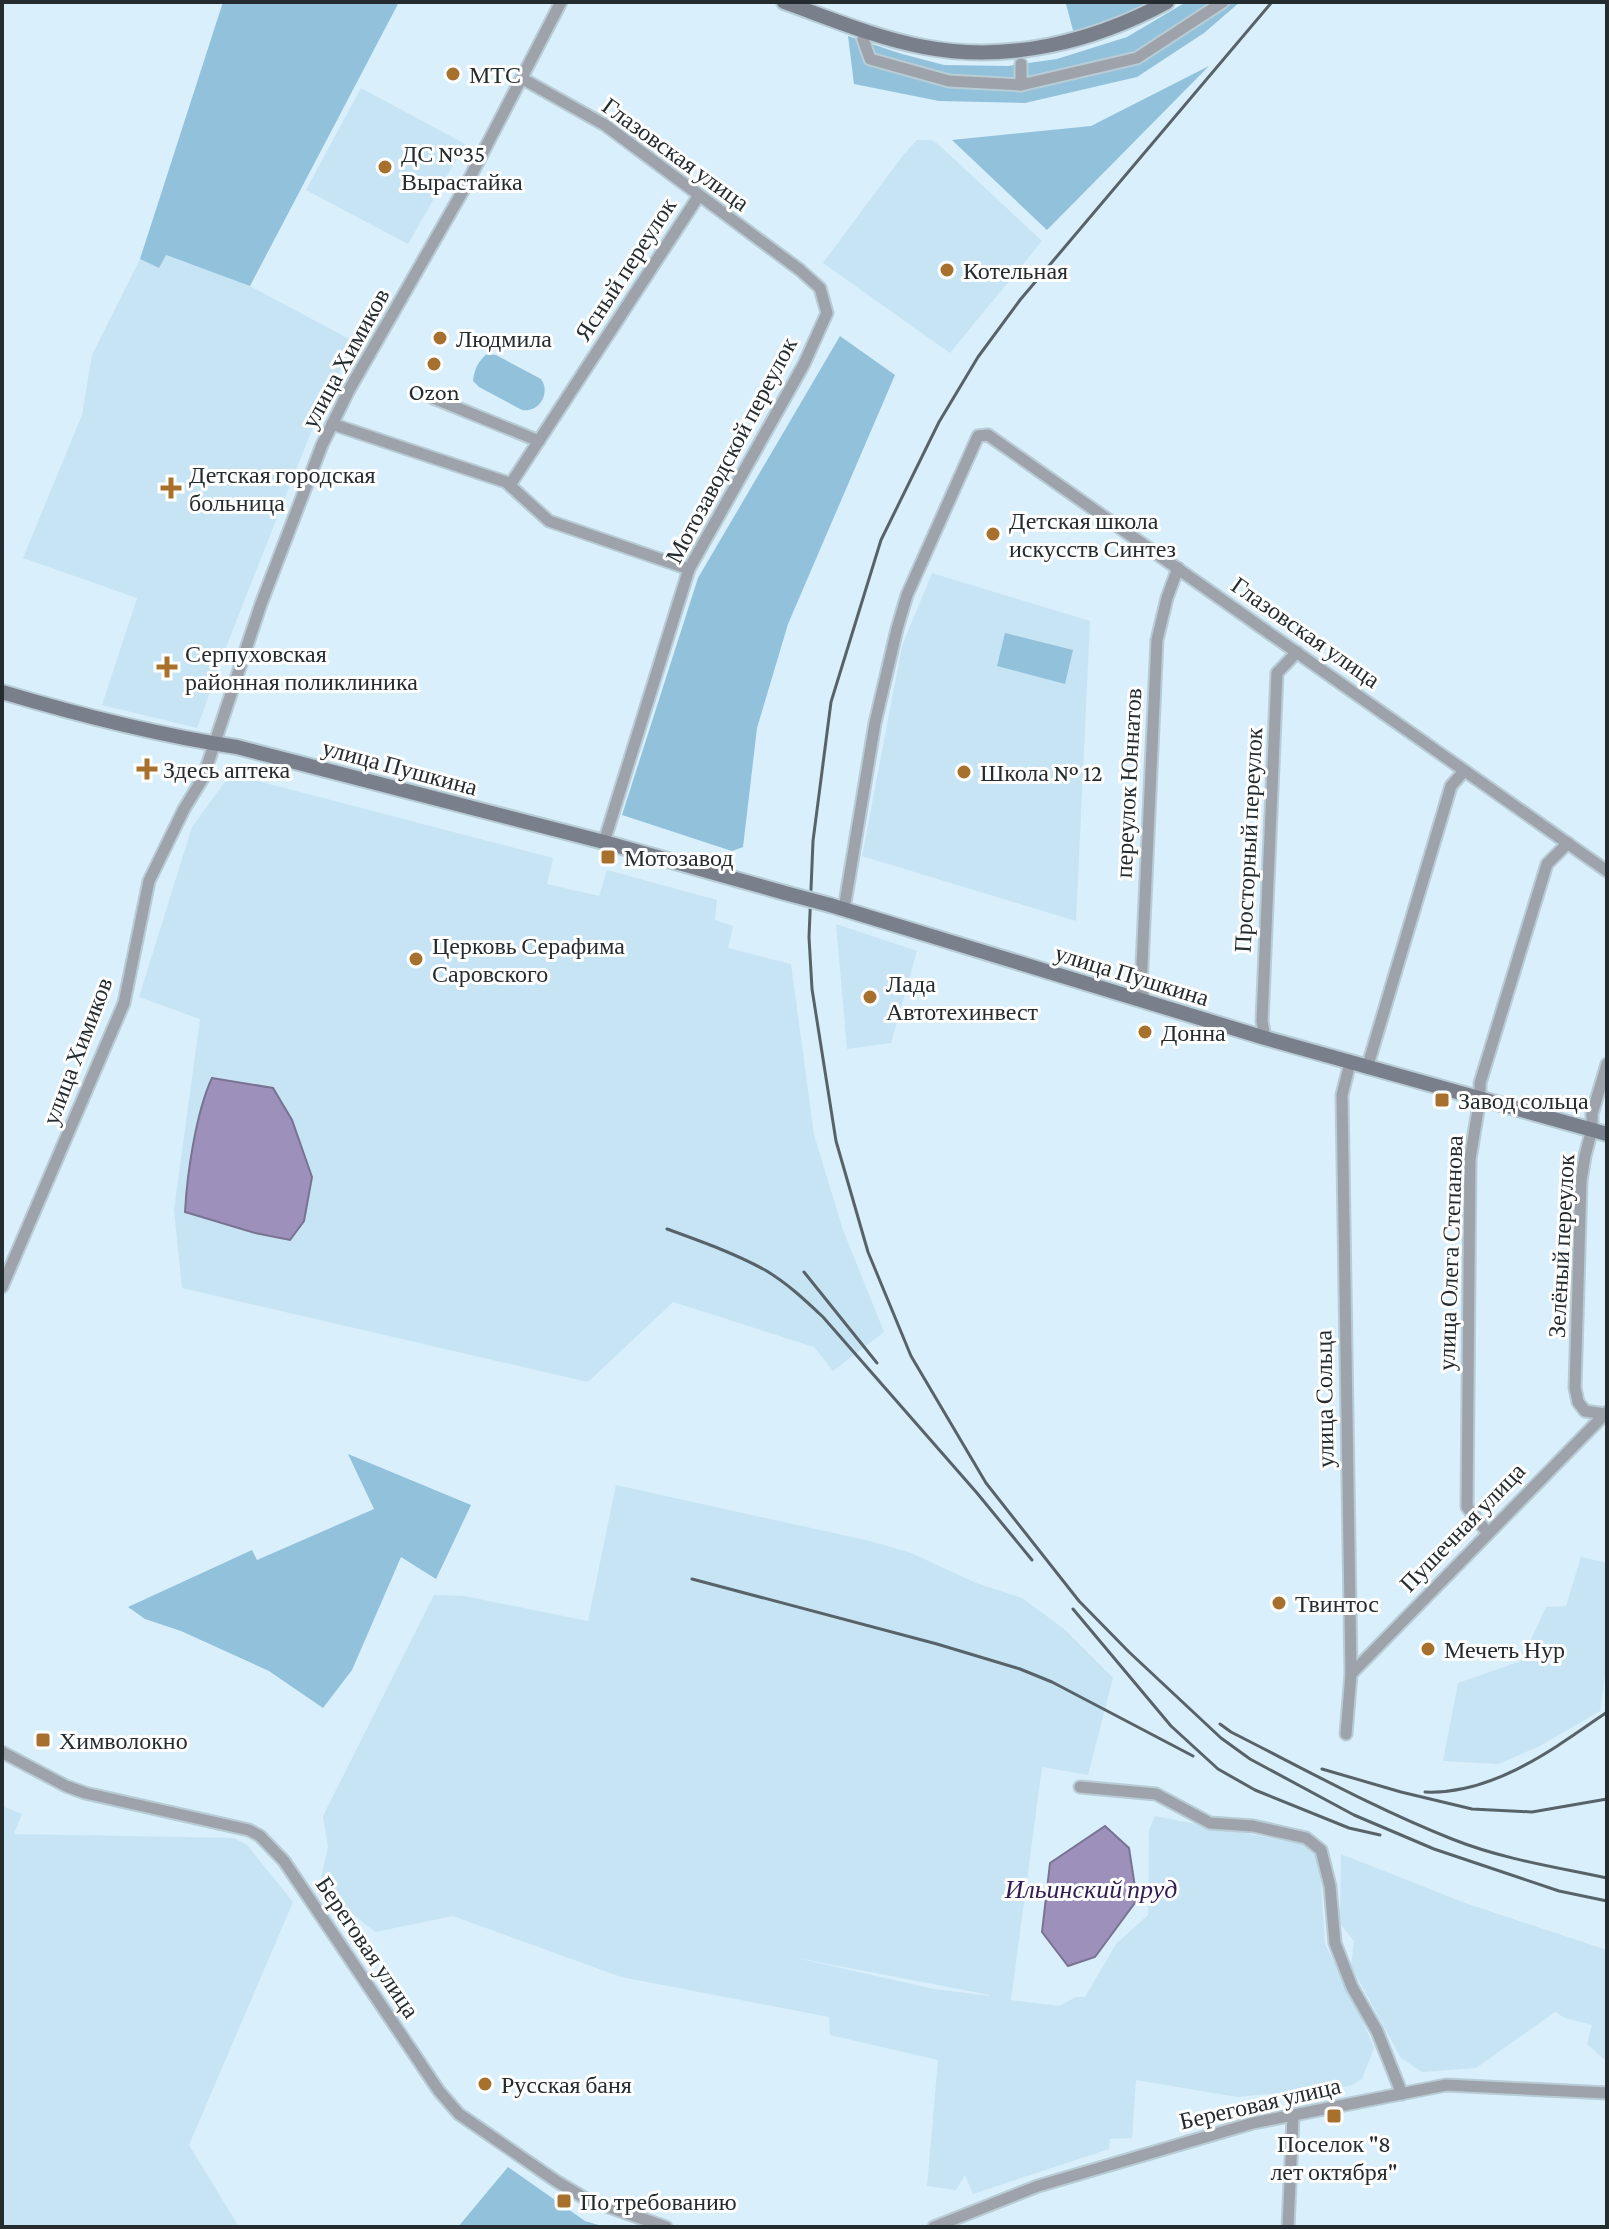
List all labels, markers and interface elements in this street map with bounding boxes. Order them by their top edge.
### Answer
place label: МТС [469,61,521,88]
marker: МТС [444,65,462,83]
street label: Глазовская улица [597,92,755,216]
place label: ДС №35 Вырастайка [401,140,523,195]
marker: ДС №35 Вырастайка [376,158,394,176]
street label: Ясный переулок [569,192,681,346]
place label: Котельная [963,257,1068,284]
marker: Котельная [938,261,956,279]
street label: улица Химиков [295,283,395,433]
place label: Людмила [456,325,552,352]
marker: Людмила [431,329,449,347]
street label: Мотозаводской переулок [660,332,802,568]
marker: Ozon [425,355,443,373]
place label: Ozon [408,378,460,405]
place label: Детская городская больница [189,461,376,516]
marker: Детская городская больница [160,477,182,499]
place label: Детская школа искусств Синтез [1009,507,1176,562]
marker: Детская школа искусств Синтез [984,525,1002,543]
street label: Глазовская улица [1227,571,1386,693]
place label: Серпуховская районная поликлиника [185,640,418,695]
marker: Серпуховская районная поликлиника [156,656,178,678]
street label: переулок Юннатов [1110,687,1146,879]
street label: Просторный переулок [1229,727,1267,953]
street label: улица Пушкина [319,733,481,801]
place label: Здесь аптека [163,756,291,783]
place label: Школа № 12 [980,759,1103,786]
marker: Здесь аптека [138,760,156,778]
marker: Школа № 12 [955,763,973,781]
place label: Мотозавод [624,844,733,871]
marker: Мотозавод [599,848,617,866]
place label: Церковь Серафима Саровского [432,932,625,987]
street label: улица Пушкина [1052,939,1213,1011]
marker: Церковь Серафима Саровского [407,950,425,968]
place label: Лада Автотехинвест [886,970,1039,1025]
street label: улица Химиков [36,973,118,1129]
marker: Лада Автотехинвест [861,988,879,1006]
place label: Донна [1161,1019,1226,1046]
marker: Донна [1136,1023,1154,1041]
place label: Завод сольца [1458,1087,1589,1114]
marker: Завод сольца [1433,1091,1451,1109]
street label: улица Олега Степанова [1432,1134,1468,1371]
street label: Зелёный переулок [1543,1153,1579,1338]
street label: улица Сольца [1309,1329,1339,1468]
street label: Пушечная улица [1394,1457,1530,1597]
place label: Твинтос [1295,1590,1379,1617]
marker: Твинтос [1270,1594,1288,1612]
place label: Мечеть Нур [1444,1636,1565,1663]
marker: Мечеть Нур [1419,1640,1437,1658]
place label: Химволокно [59,1727,188,1754]
marker: Химволокно [34,1731,52,1749]
street label: Береговая улица [311,1871,425,2023]
water label: Ильинский пруд [1004,1875,1177,1904]
place label: Русская баня [501,2071,632,2098]
street label: Береговая улица [1177,2071,1344,2135]
marker: Русская баня [476,2075,494,2093]
marker: Поселок "8 лет октября" [1325,2107,1343,2125]
place label: Поселок "8 лет октября" [1270,2130,1398,2185]
place label: По требованию [580,2188,737,2215]
marker: По требованию [555,2192,573,2210]

